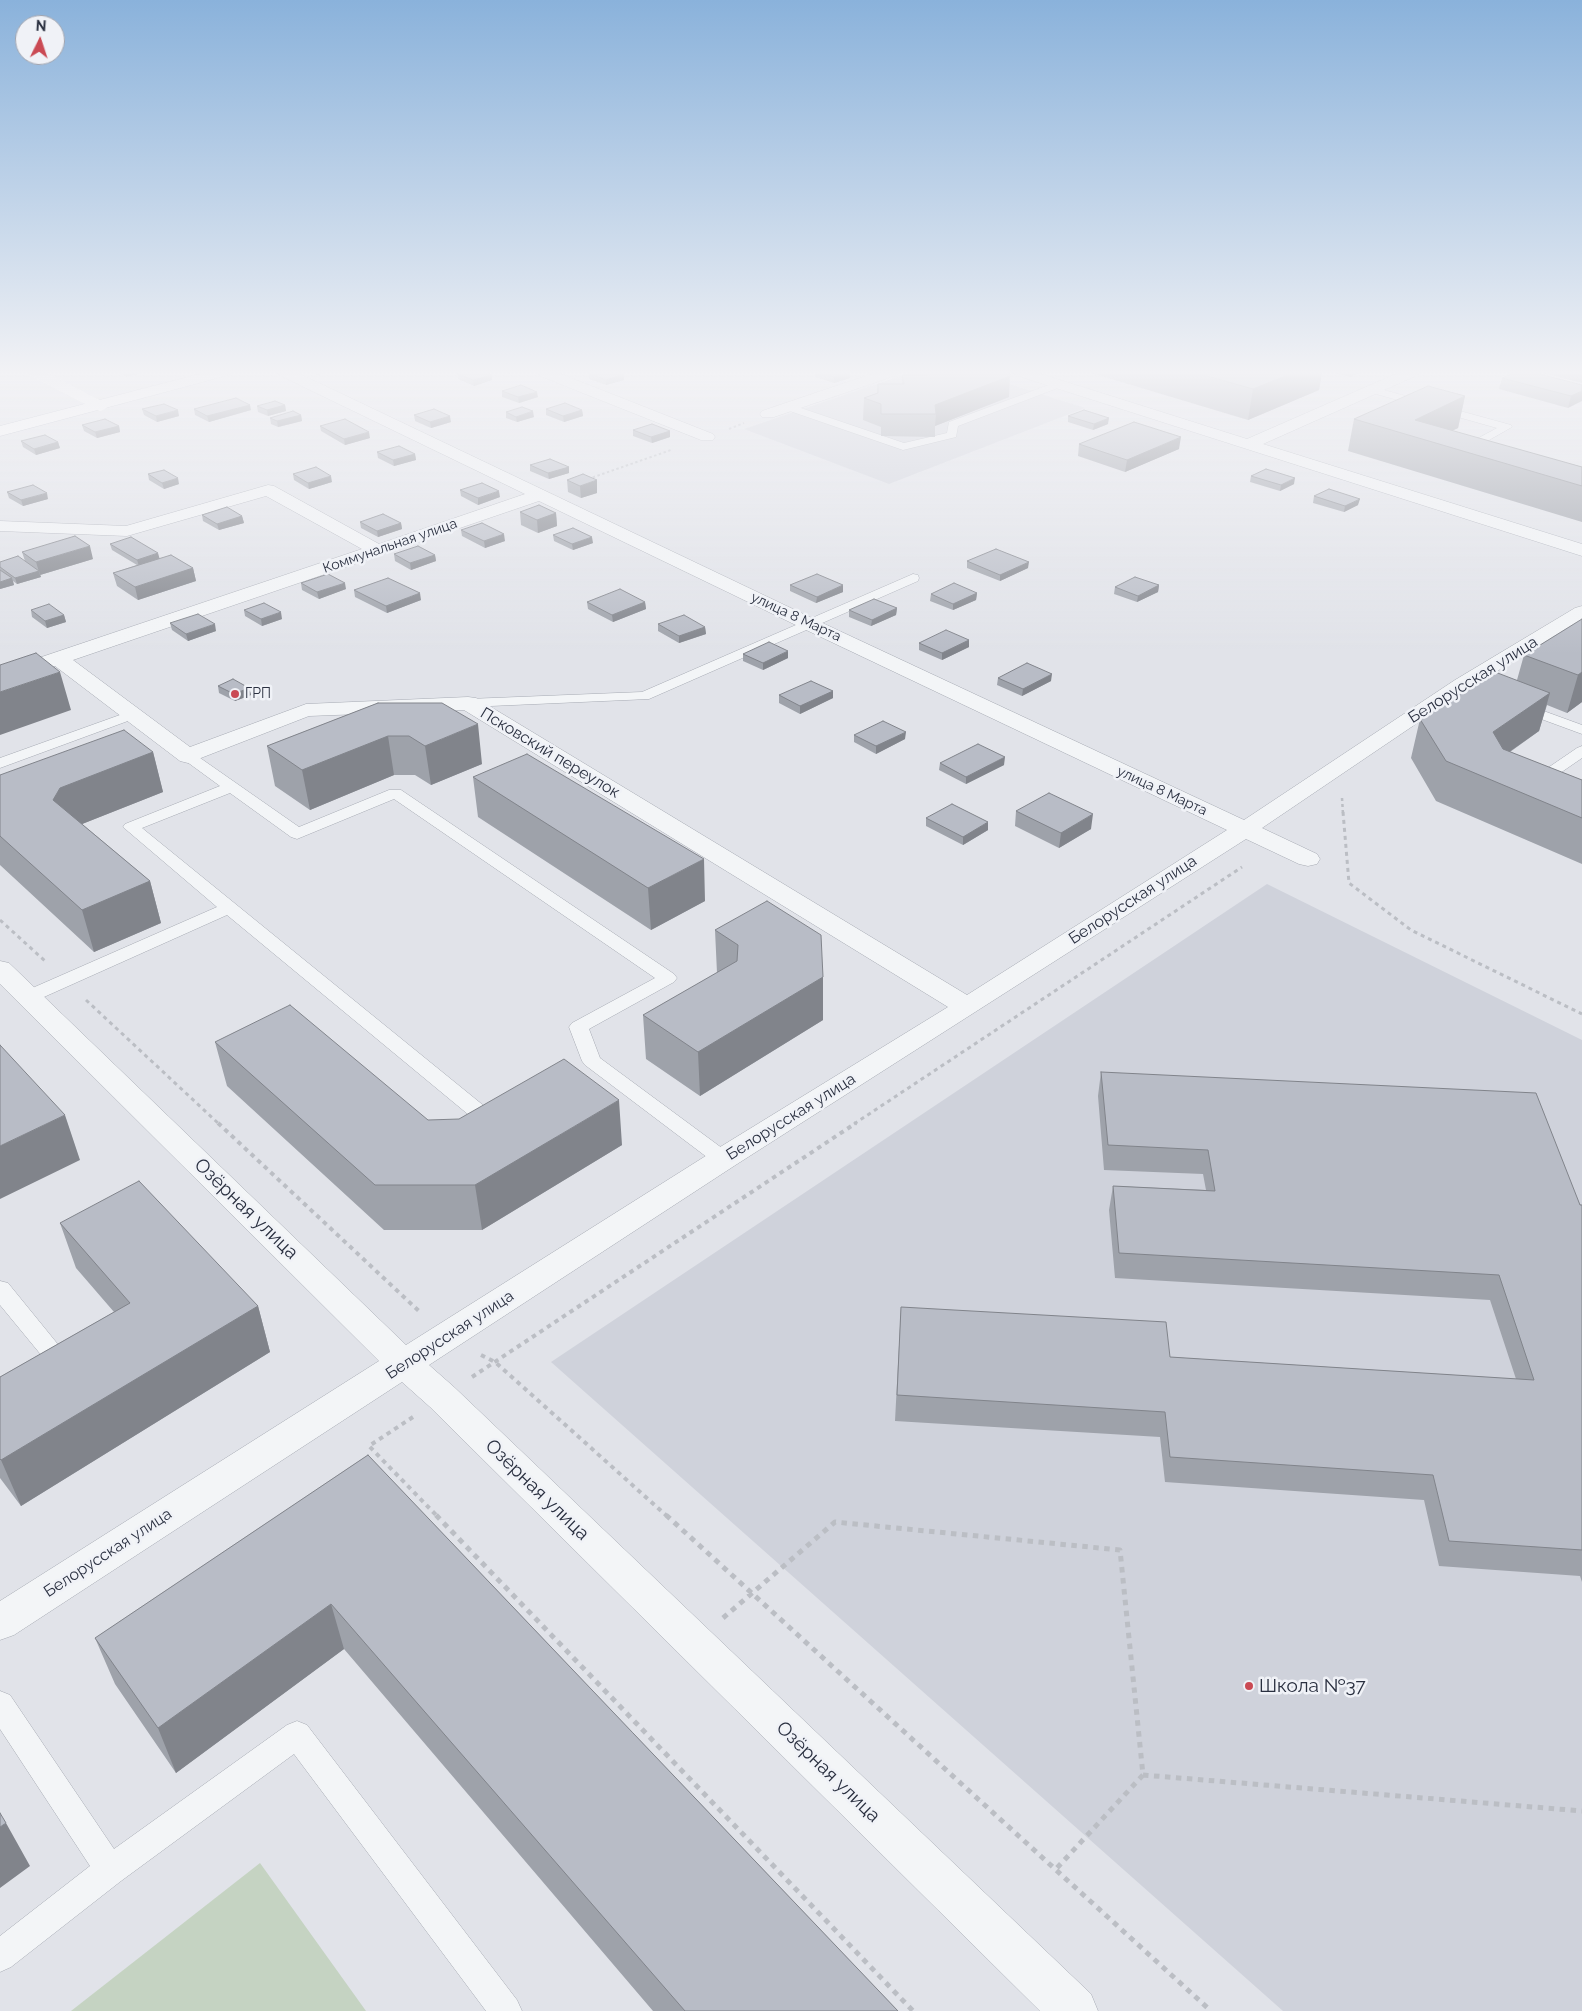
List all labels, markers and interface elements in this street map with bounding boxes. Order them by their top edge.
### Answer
north arrow [15,15,65,65]
text: N [35,18,47,34]
street label: Коммунальная улица [321,515,459,577]
street label: улица 8 Марта [748,589,844,645]
street label: Белорусская улица [1405,633,1541,727]
place label: ГРП [245,686,271,702]
marker: ГРП [229,688,241,700]
street label: Псковский переулок [477,704,623,802]
street label: улица 8 Марта [1114,763,1210,819]
street label: Белорусская улица [1065,852,1201,948]
street label: Белорусская улица [723,1070,859,1164]
street label: Озёрная улица [189,1154,303,1264]
street label: Белорусская улица [382,1287,518,1383]
street label: Озёрная улица [480,1435,594,1545]
street label: Белорусская улица [40,1505,176,1601]
place label: Школа №37 [1259,1675,1366,1697]
marker: Школа №37 [1243,1680,1255,1692]
street label: Озёрная улица [771,1717,885,1827]

